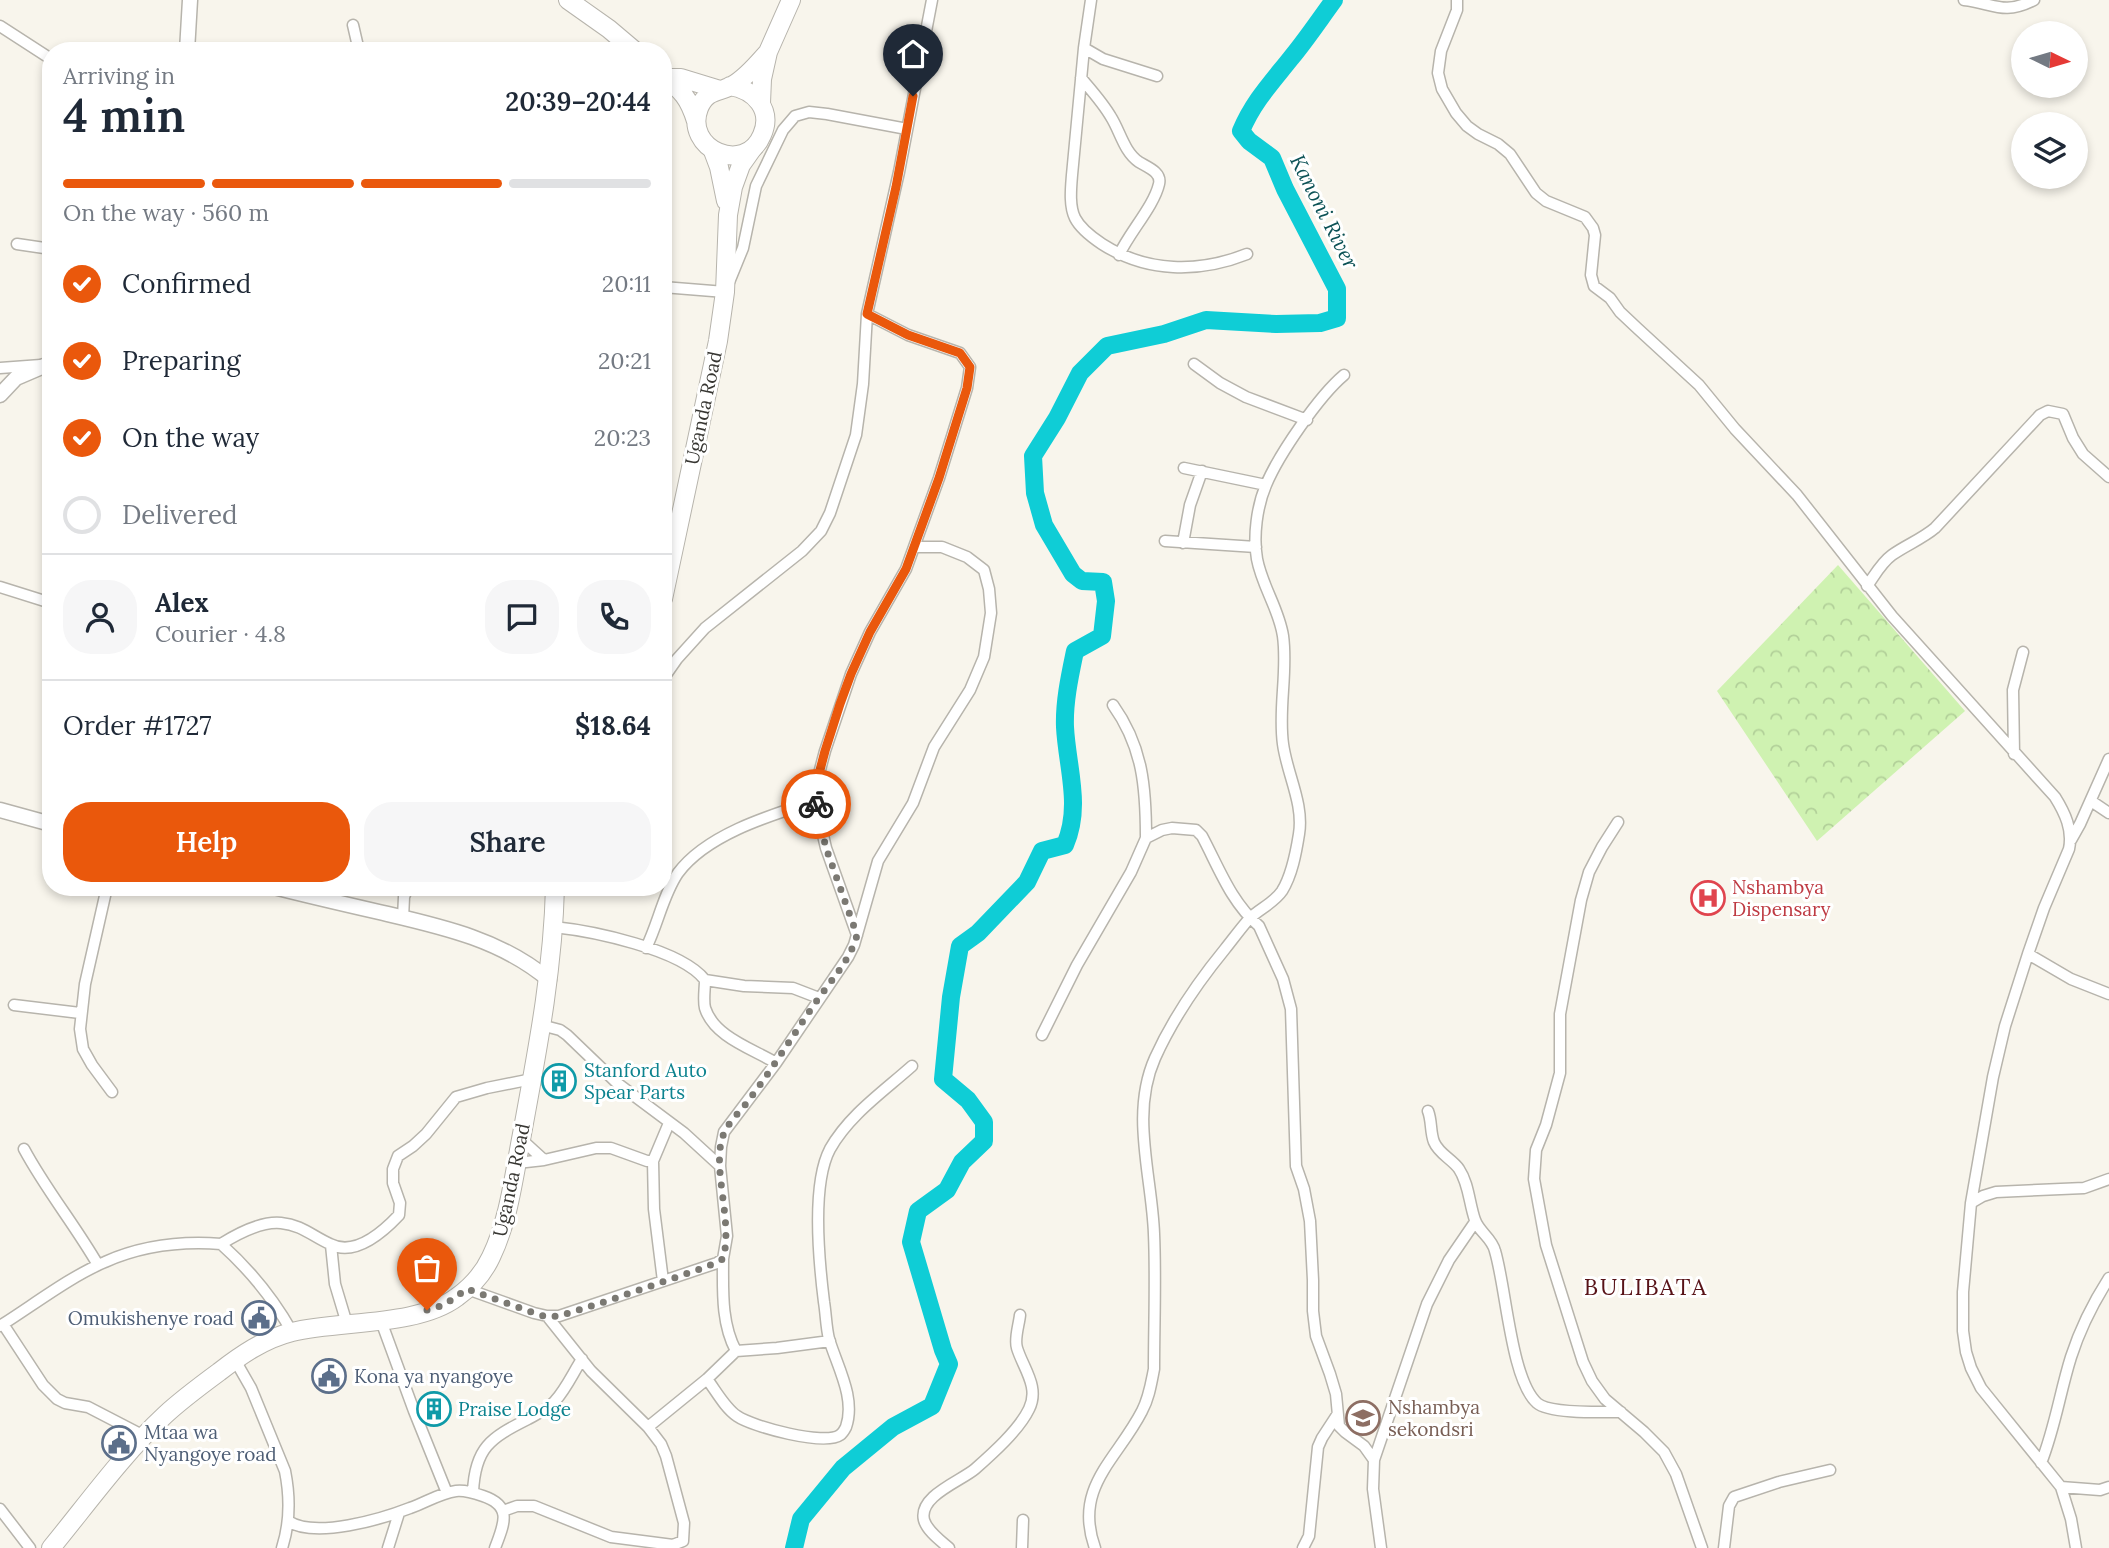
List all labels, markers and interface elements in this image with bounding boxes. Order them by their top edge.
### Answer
north arrow [2011,21,2088,98]
map controls [2011,21,2088,189]
pin [883,24,943,96]
icon: home [894,35,932,73]
text: Arriving in [63,61,175,90]
text: 20:39–20:44 [505,85,651,118]
text: 4 min [63,86,185,145]
button: layers [2011,112,2088,189]
water label: Kanoni River [1284,150,1365,274]
text: On the way · 560 m [63,198,269,227]
icon: check [63,265,101,303]
text: Confirmed [122,267,251,300]
text: 20:11 [602,269,651,298]
icon: check [63,342,101,380]
text: Preparing [122,344,241,377]
text: 20:21 [598,346,651,375]
street label: Uganda Road [679,349,727,467]
icon: check [63,419,101,457]
text: On the way [122,421,259,454]
text: 20:23 [594,423,651,452]
text: Delivered [122,498,238,531]
button: person [63,580,137,654]
button: chat [485,580,559,654]
button: phone [577,580,651,654]
text: Alex [155,586,209,619]
text: Courier · 4.8 [155,619,286,648]
text: Order #1727 [63,709,211,742]
text: $18.64 [575,709,651,742]
courier [781,769,851,839]
icon: bike [797,785,835,823]
button: Help [63,802,350,882]
button: Share [364,802,651,882]
place label: Nshambya Dispensary [1732,875,1831,921]
hospital icon: Nshambya Dispensary [1689,879,1727,917]
place label: Stanford Auto Spear Parts [584,1058,707,1104]
building icon: Stanford Auto Spear Parts [540,1062,578,1100]
street label: Uganda Road [487,1121,535,1239]
pin [397,1238,457,1310]
icon: bag [408,1249,446,1287]
district label: BULIBATA [1584,1272,1708,1301]
public building icon: Omukishenye road [240,1299,278,1337]
place label: Omukishenye road [68,1306,234,1330]
public building icon: Kona ya nyangoye [310,1357,348,1395]
place label: Kona ya nyangoye [354,1364,513,1388]
building icon: Praise Lodge [415,1390,453,1428]
place label: Nshambya sekondsri [1388,1395,1480,1441]
place label: Praise Lodge [458,1397,571,1421]
school or university icon: Nshambya sekondsri [1344,1399,1382,1437]
place label: Mtaa wa Nyangoye road [144,1420,277,1466]
public building icon: Mtaa wa Nyangoye road [100,1424,138,1462]

